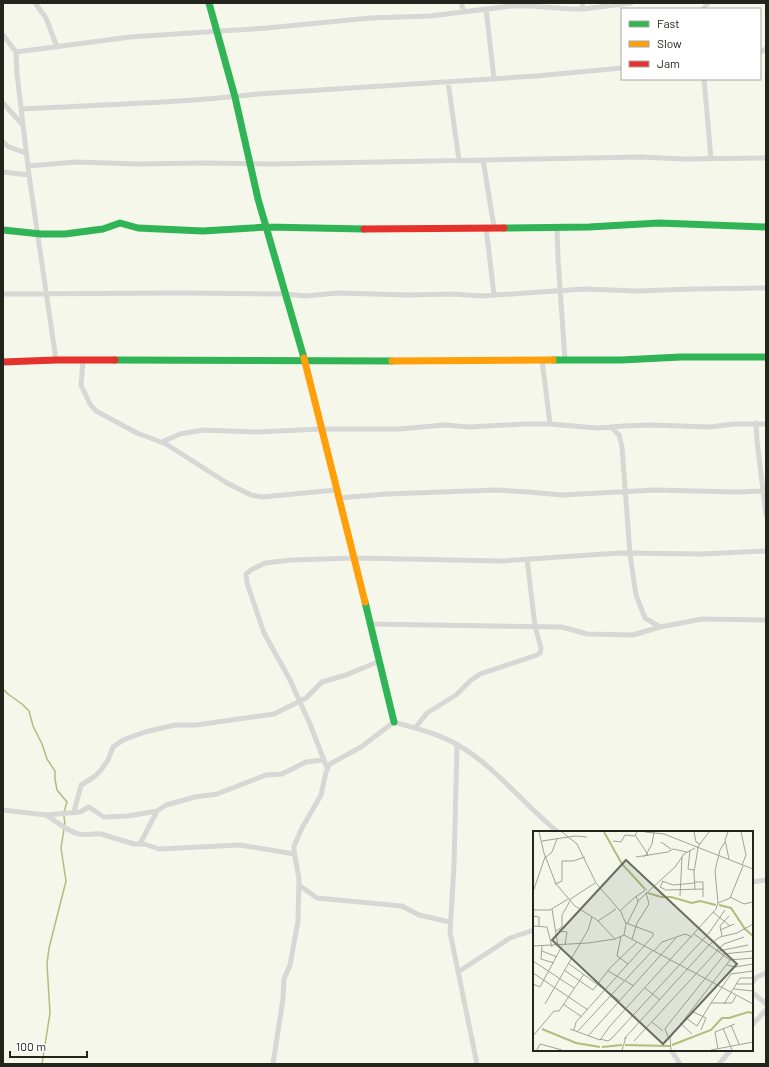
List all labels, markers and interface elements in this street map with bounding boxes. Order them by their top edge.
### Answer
legend [621,8,761,80]
text: Fast [657,16,680,30]
text: Slow [657,36,682,50]
text: Jam [657,56,680,70]
inset map [533,831,753,1051]
scale bar [10,1033,87,1059]
text: 100 m [16,1039,46,1053]

